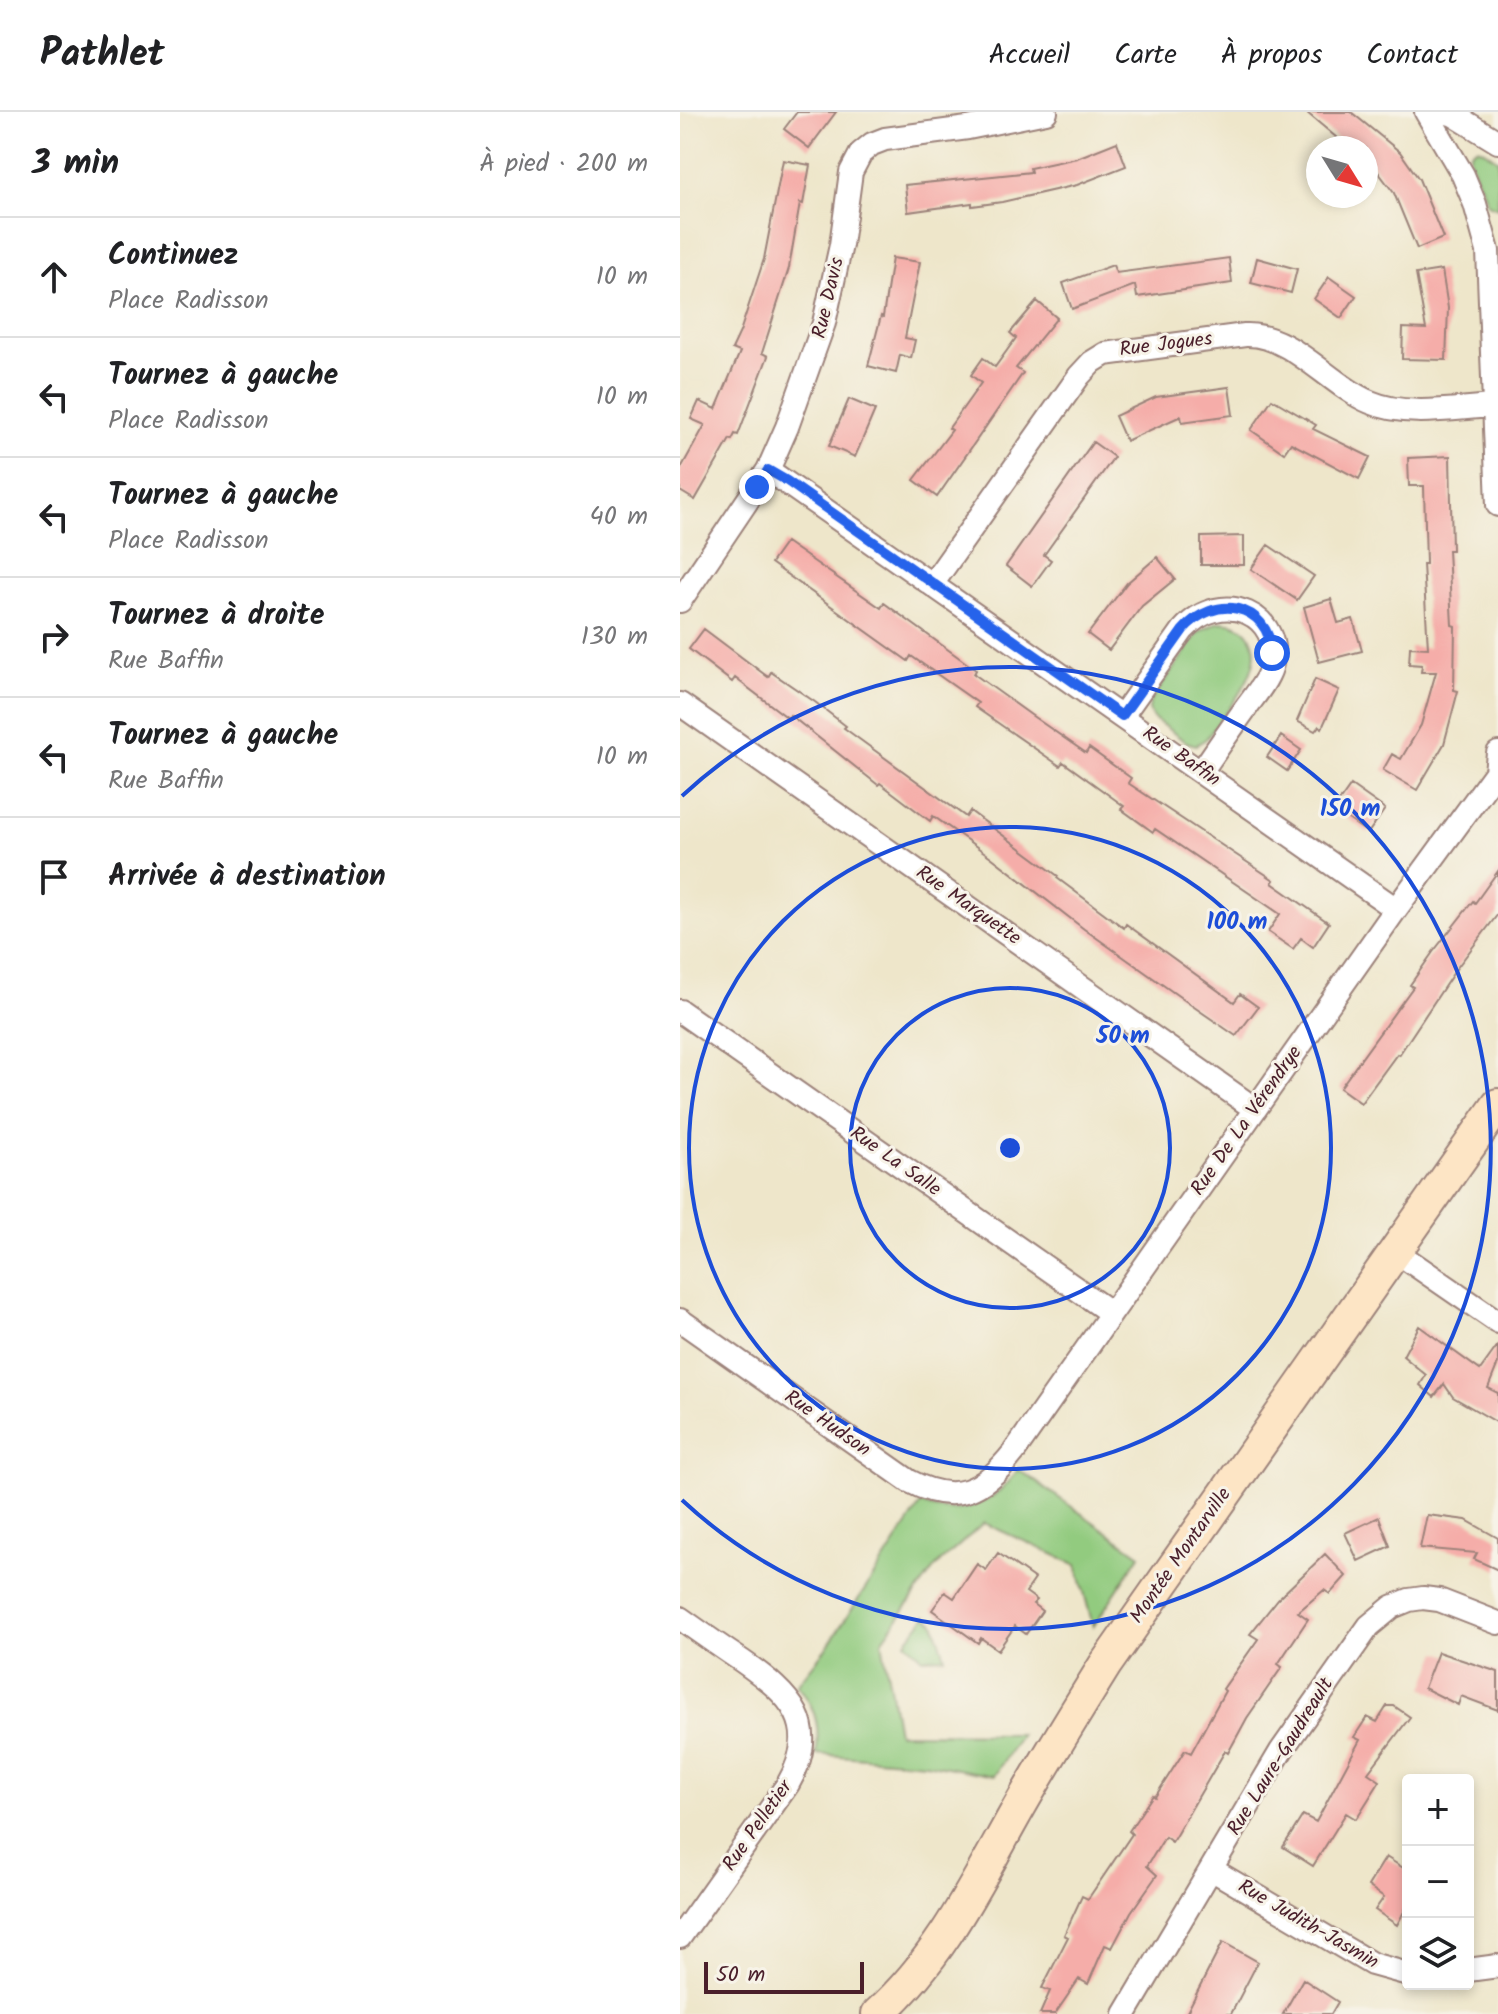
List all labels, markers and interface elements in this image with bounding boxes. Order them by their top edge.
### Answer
text: Pathlet [40,25,165,85]
text: Accueil [989,33,1070,78]
text: Carte [1114,33,1177,78]
text: À propos [1221,33,1322,78]
text: Contact [1366,33,1458,78]
north arrow [1306,136,1378,208]
text: 3 min [32,137,119,191]
text: À pied · 200 m [479,143,648,185]
text: Continuez [108,232,238,280]
street label: Rue Davis [804,254,854,342]
icon: ahead [32,255,76,299]
text: 10 m [596,256,648,298]
text: Place Radisson [108,280,269,322]
street label: Rue Jogues [1118,323,1215,367]
text: Tournez à gauche [108,352,338,400]
icon: left [32,375,76,419]
text: 10 m [596,376,648,418]
text: Place Radisson [108,400,269,442]
route end [739,469,775,505]
text: Tournez à gauche [108,472,338,520]
icon: left [32,495,76,539]
text: 40 m [590,496,648,538]
text: Place Radisson [108,520,269,562]
text: Tournez à droite [108,592,324,640]
icon: right [32,615,76,659]
text: 130 m [581,616,648,658]
route start [1254,635,1290,671]
text: Rue Baffin [108,640,224,682]
text: Tournez à gauche [108,712,338,760]
street label: Rue Baffin [1135,718,1227,796]
icon: left [32,735,76,779]
text: 10 m [596,736,648,778]
text: Rue Baffin [108,760,224,802]
text: 150 m [1320,790,1380,829]
text: Arrivée à destination [108,853,386,901]
icon: arrive [32,855,76,899]
street label: Rue Marquette [909,858,1027,954]
text: 100 m [1207,903,1267,942]
text: 50 m [1095,1017,1150,1056]
street label: Rue De La Vérendrye [1183,1039,1311,1203]
street label: Rue La Salle [843,1119,947,1205]
centre of rings [996,1134,1024,1162]
street label: Rue Hudson [777,1382,877,1466]
street label: Montée Montarville [1122,1481,1240,1631]
street label: Rue Laure-Gaudreault [1219,1671,1343,1842]
street label: Rue Pelletier [715,1773,802,1878]
map controls [1402,1774,1474,1990]
button: + [1402,1774,1474,1846]
button: − [1402,1846,1474,1918]
street label: Rue Judith-Jasmin [1231,1872,1385,1978]
button: layers [1402,1918,1474,1990]
scale bar [704,1958,864,1994]
text: 50 m [716,1958,765,1993]

